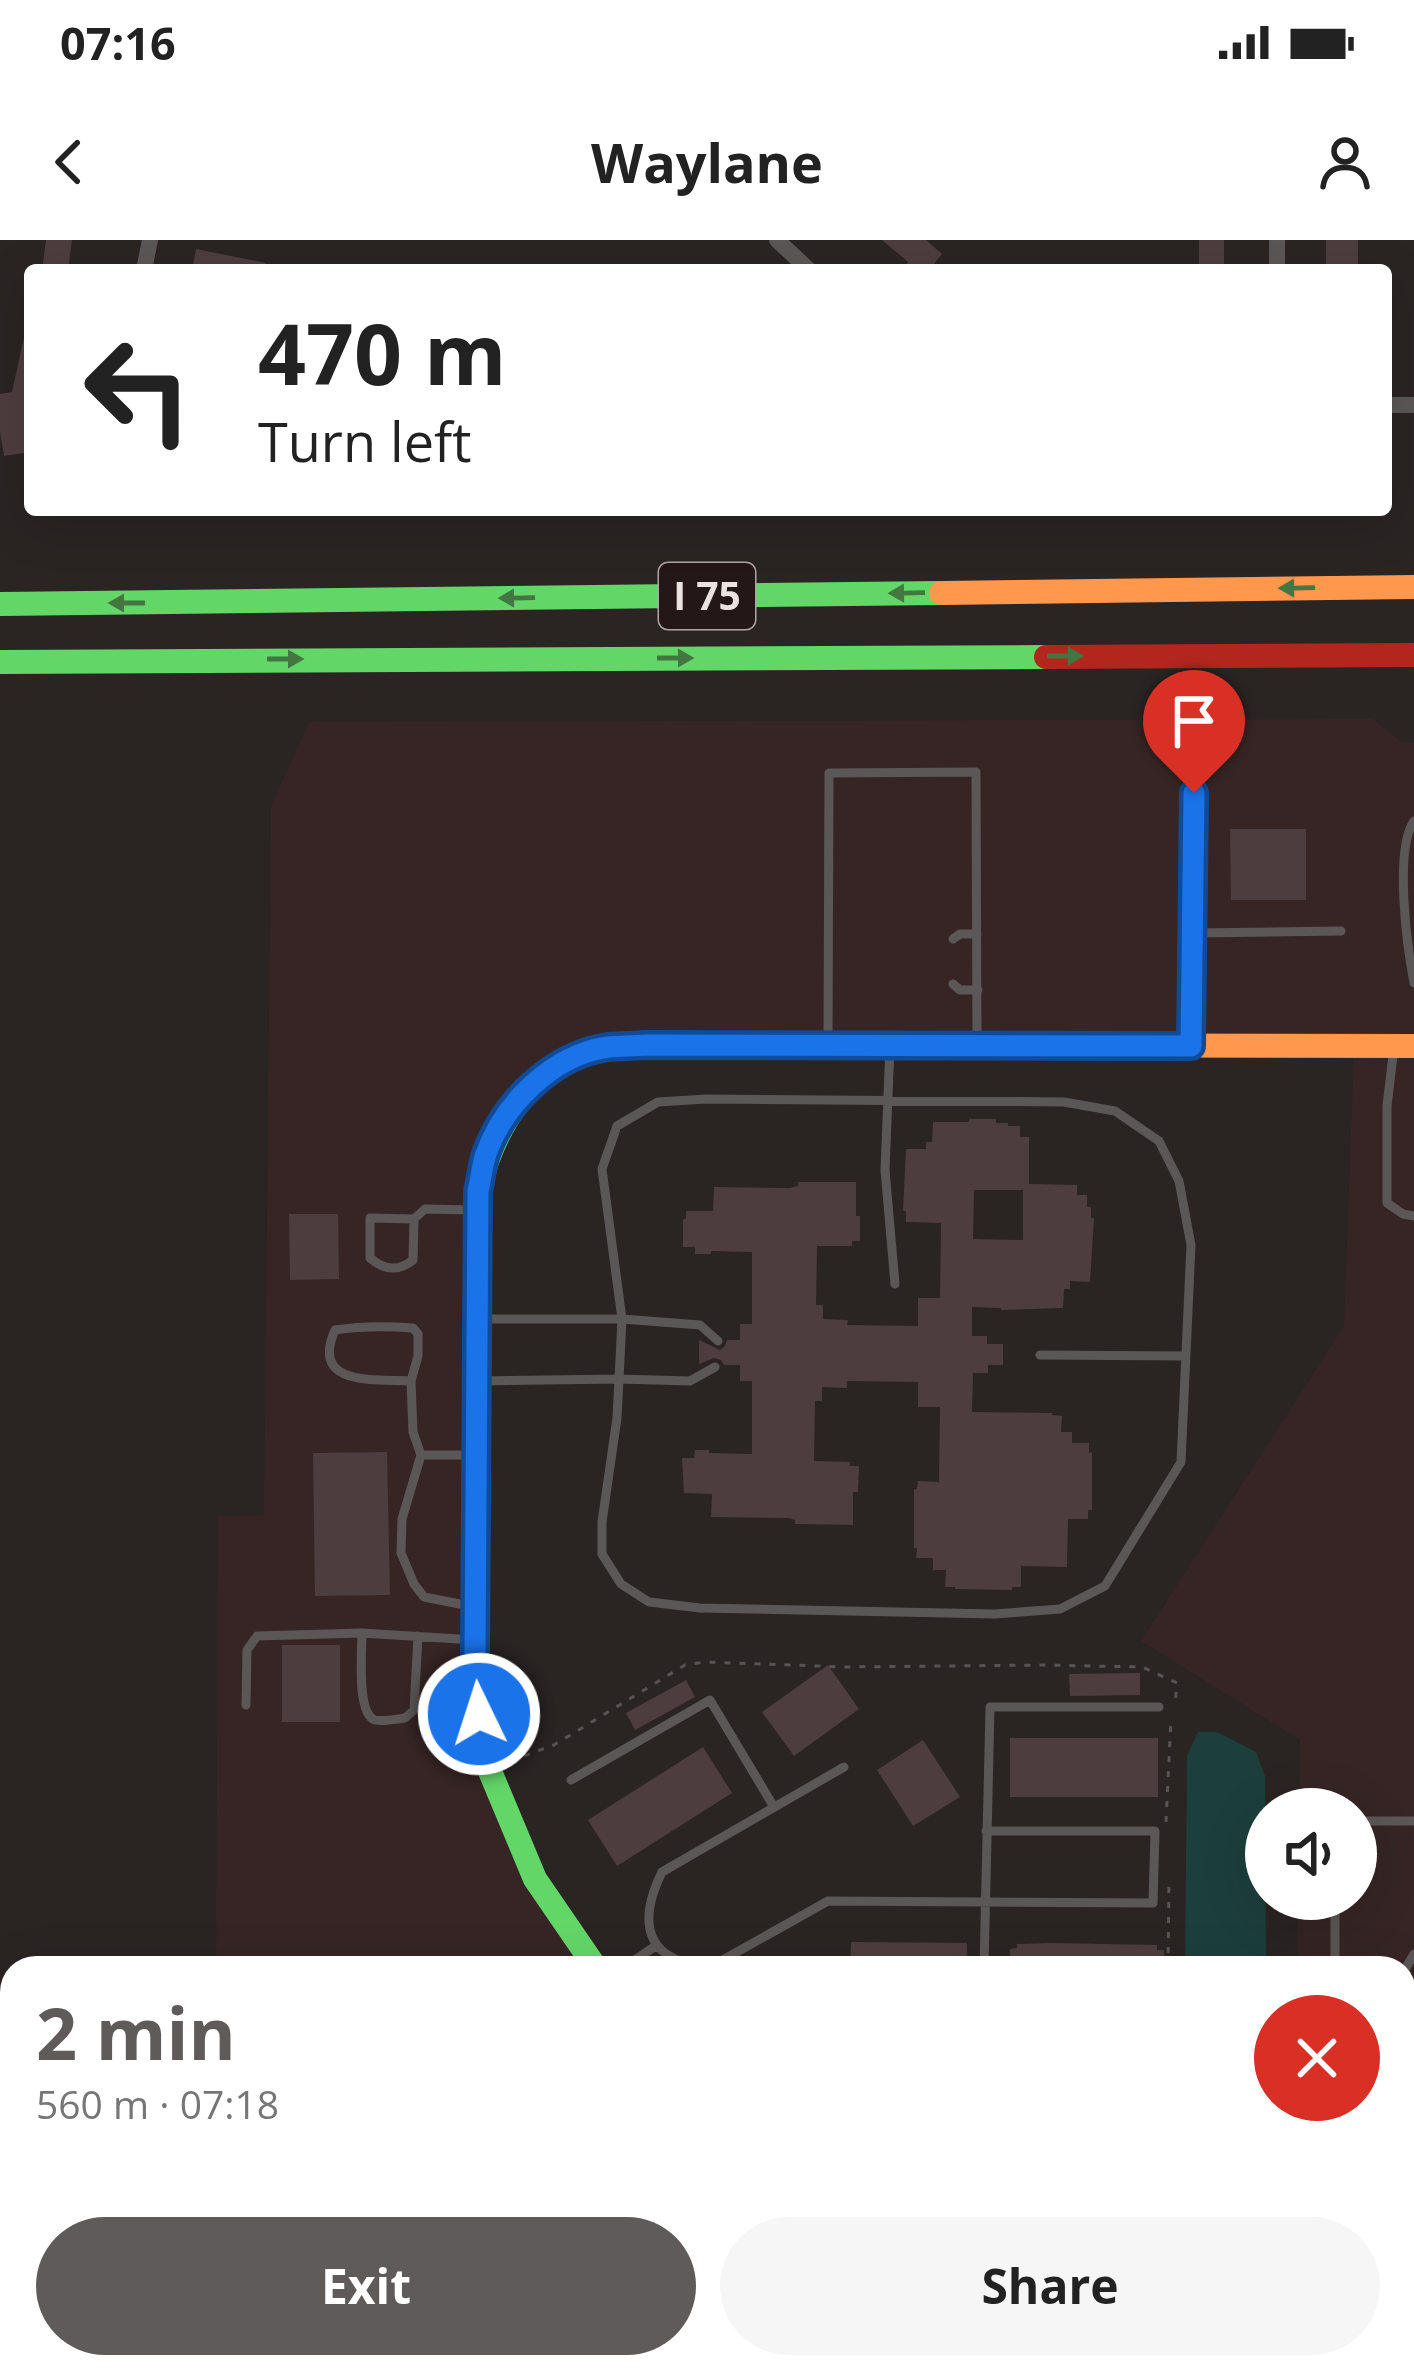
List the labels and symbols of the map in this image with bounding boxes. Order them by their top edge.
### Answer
road number: I 75 [659,563,755,629]
one-way arrow [1277,578,1315,598]
one-way arrow [887,583,925,603]
one-way arrow [497,589,535,608]
one-way arrow [107,593,145,613]
one-way arrow [1047,646,1085,666]
one-way arrow [657,648,695,668]
one-way arrow [267,649,305,669]
pin [1143,670,1245,793]
position arrow [416,1651,542,1777]

